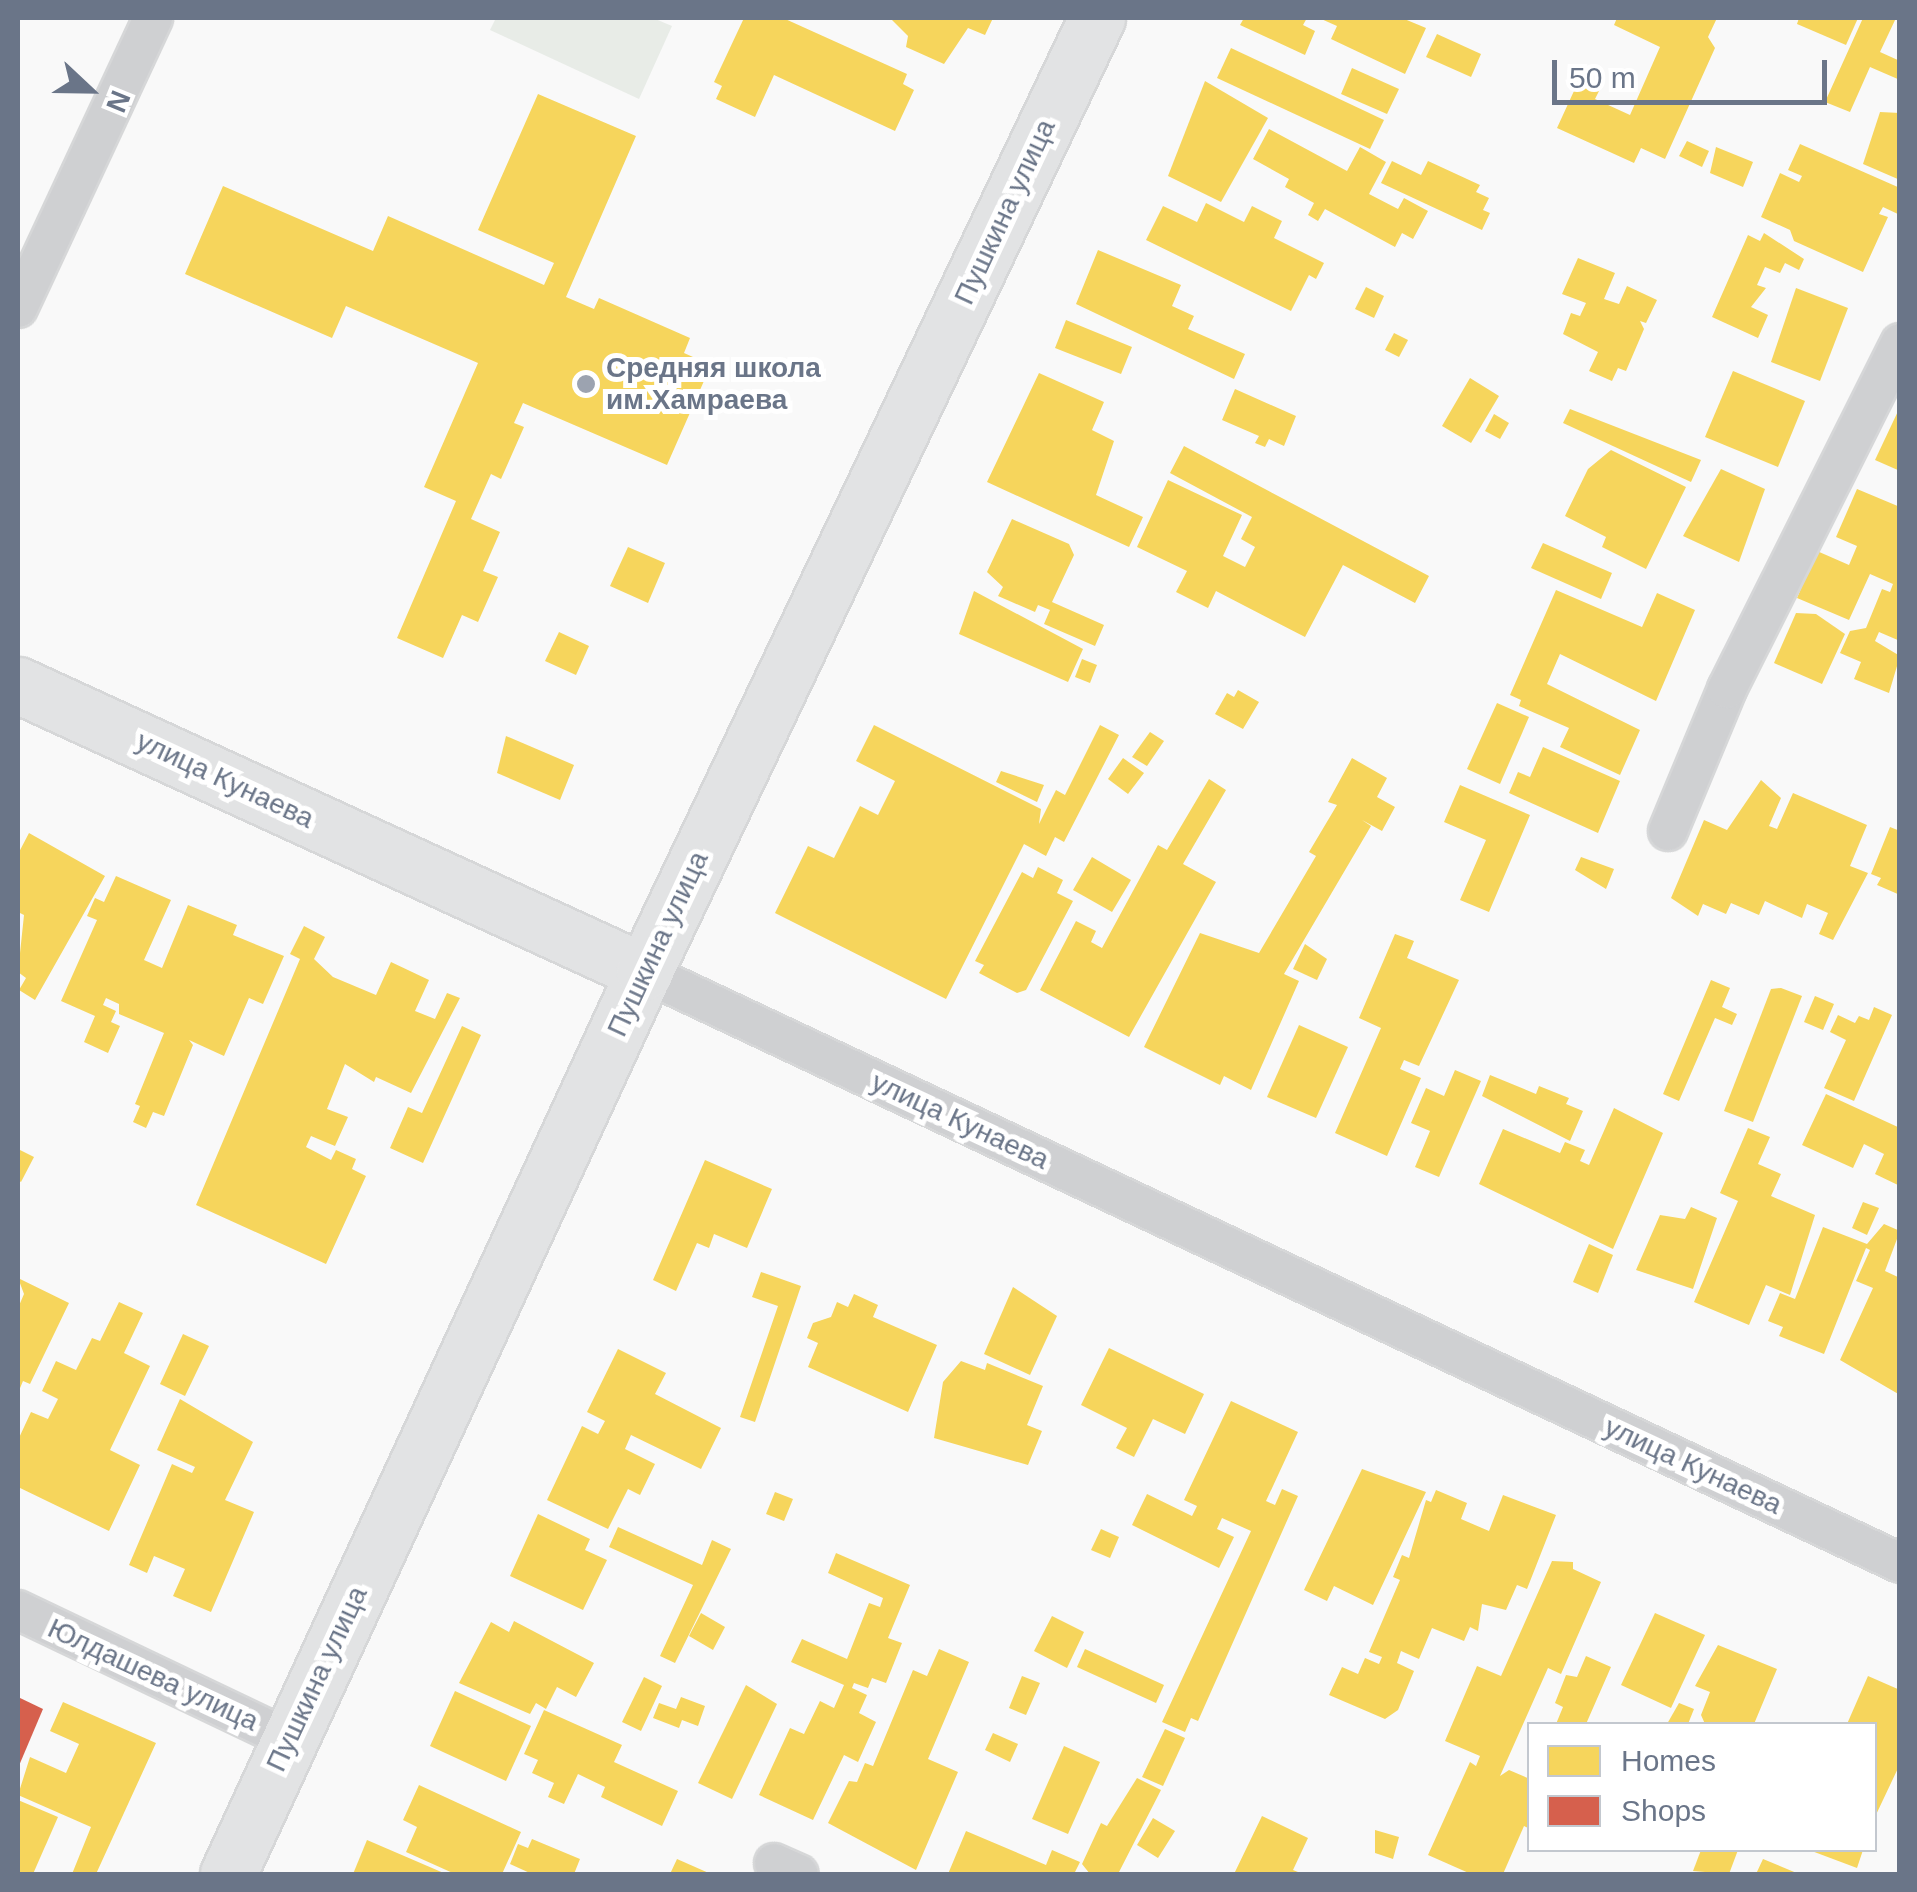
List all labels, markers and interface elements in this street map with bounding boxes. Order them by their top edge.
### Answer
north arrow [40,40,140,140]
scale bar [1557,40,1832,102]
text: 50 m [1569,61,1636,94]
text: N [100,86,136,117]
street label: Пушкина улица [947,114,1063,310]
place label: Средняя школа им.Хамраева [606,351,821,417]
marker: Средняя школа им.Хамраева [575,373,597,395]
street label: улица Кунаева [131,724,319,836]
street label: Пушкина улица [600,846,716,1042]
street label: улица Кунаева [866,1065,1054,1177]
street label: улица Кунаева [1599,1410,1787,1522]
street label: Пушкина улица [259,1581,375,1777]
street label: Юлдашева улица [42,1612,264,1738]
legend [1527,1722,1877,1852]
text: Homes [1621,1744,1716,1777]
text: Shops [1621,1794,1706,1827]

